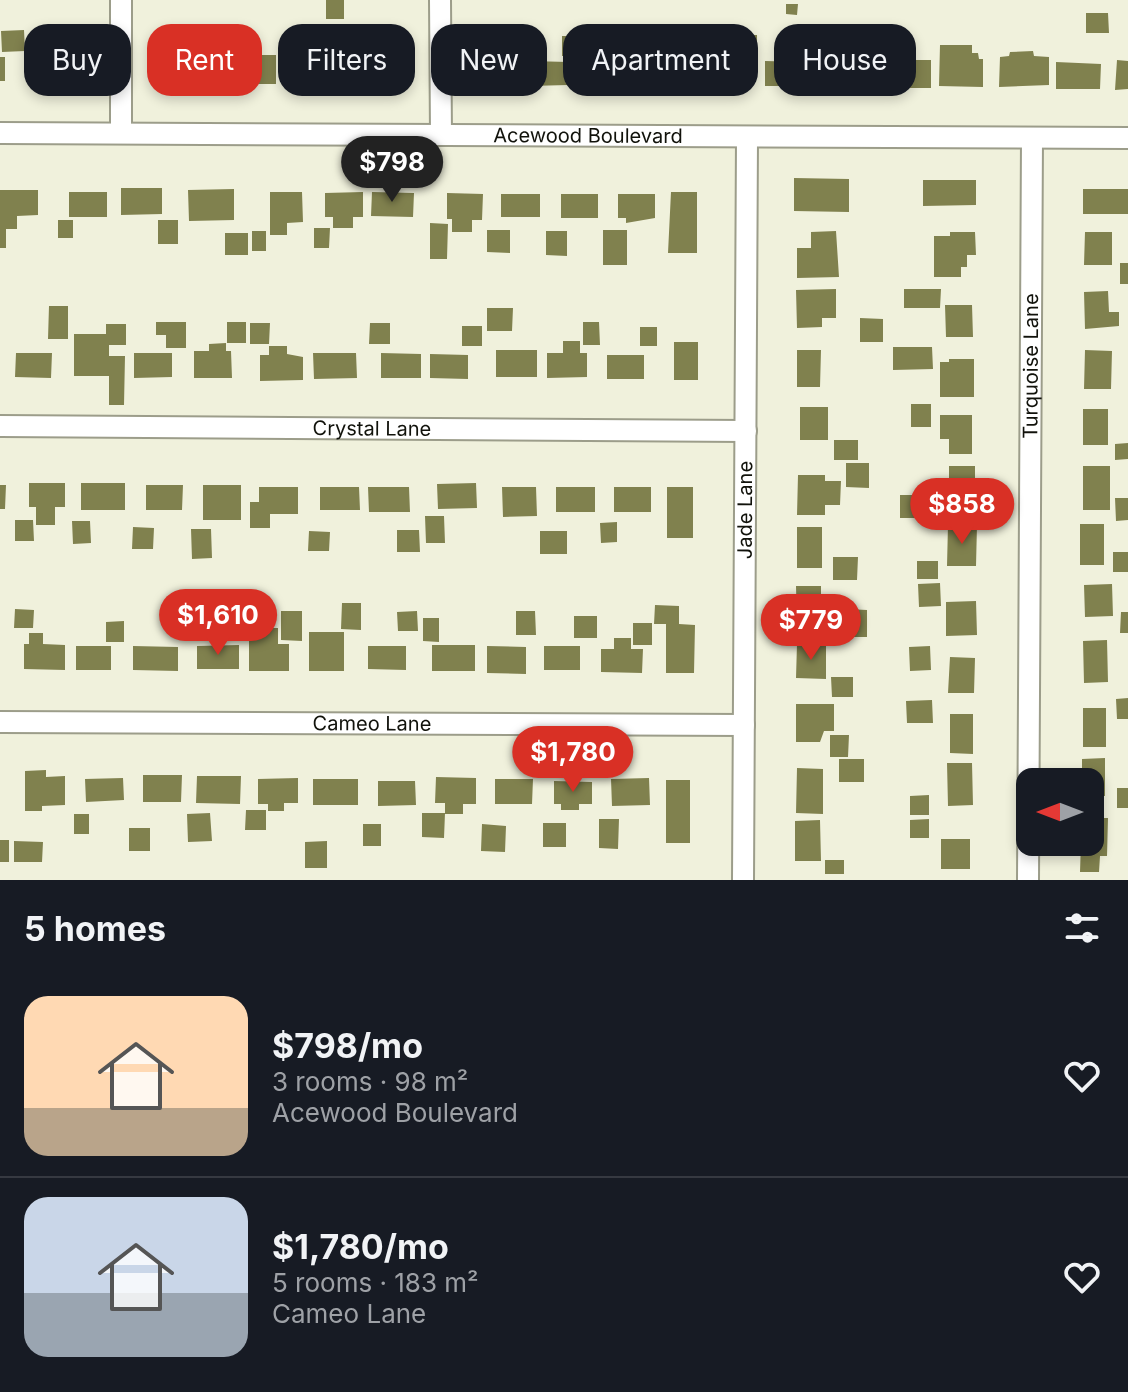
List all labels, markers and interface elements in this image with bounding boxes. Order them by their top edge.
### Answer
chip: Buy [24,24,131,96]
chip: Rent [147,24,262,96]
chip: Filters [278,24,415,96]
chip: New [431,24,547,96]
chip: Apartment [563,24,758,96]
chip: House [774,24,916,96]
street label: Acewood Boulevard [493,123,683,148]
pin: $798 [345,136,439,204]
text: $798 [359,146,425,177]
street label: Turquoise Lane [1018,293,1043,439]
street label: Crystal Lane [313,416,431,441]
street label: Jade Lane [733,461,757,559]
pin: $858 [915,478,1009,546]
text: $858 [928,488,996,519]
pin: $1,610 [153,589,283,657]
pin: $779 [764,594,858,662]
text: $1,610 [177,599,259,630]
text: $779 [779,604,843,635]
street label: Cameo Lane [313,711,431,736]
pin: $1,780 [508,726,638,794]
text: $1,780 [530,736,616,767]
north arrow [1016,768,1104,856]
map controls [1016,768,1104,856]
icon: filters [1060,906,1104,950]
text: 5 homes [24,908,166,949]
text: $798/mo [272,1025,423,1066]
icon: home [88,1028,184,1124]
icon: heart [1060,1054,1104,1098]
text: 3 rooms · 98 m² [272,1066,468,1097]
text: Acewood Boulevard [272,1097,518,1128]
text: $1,780/mo [272,1226,449,1267]
icon: home [88,1229,184,1325]
icon: heart [1060,1255,1104,1299]
text: 5 rooms · 183 m² [272,1267,479,1298]
text: Cameo Lane [272,1298,426,1329]

